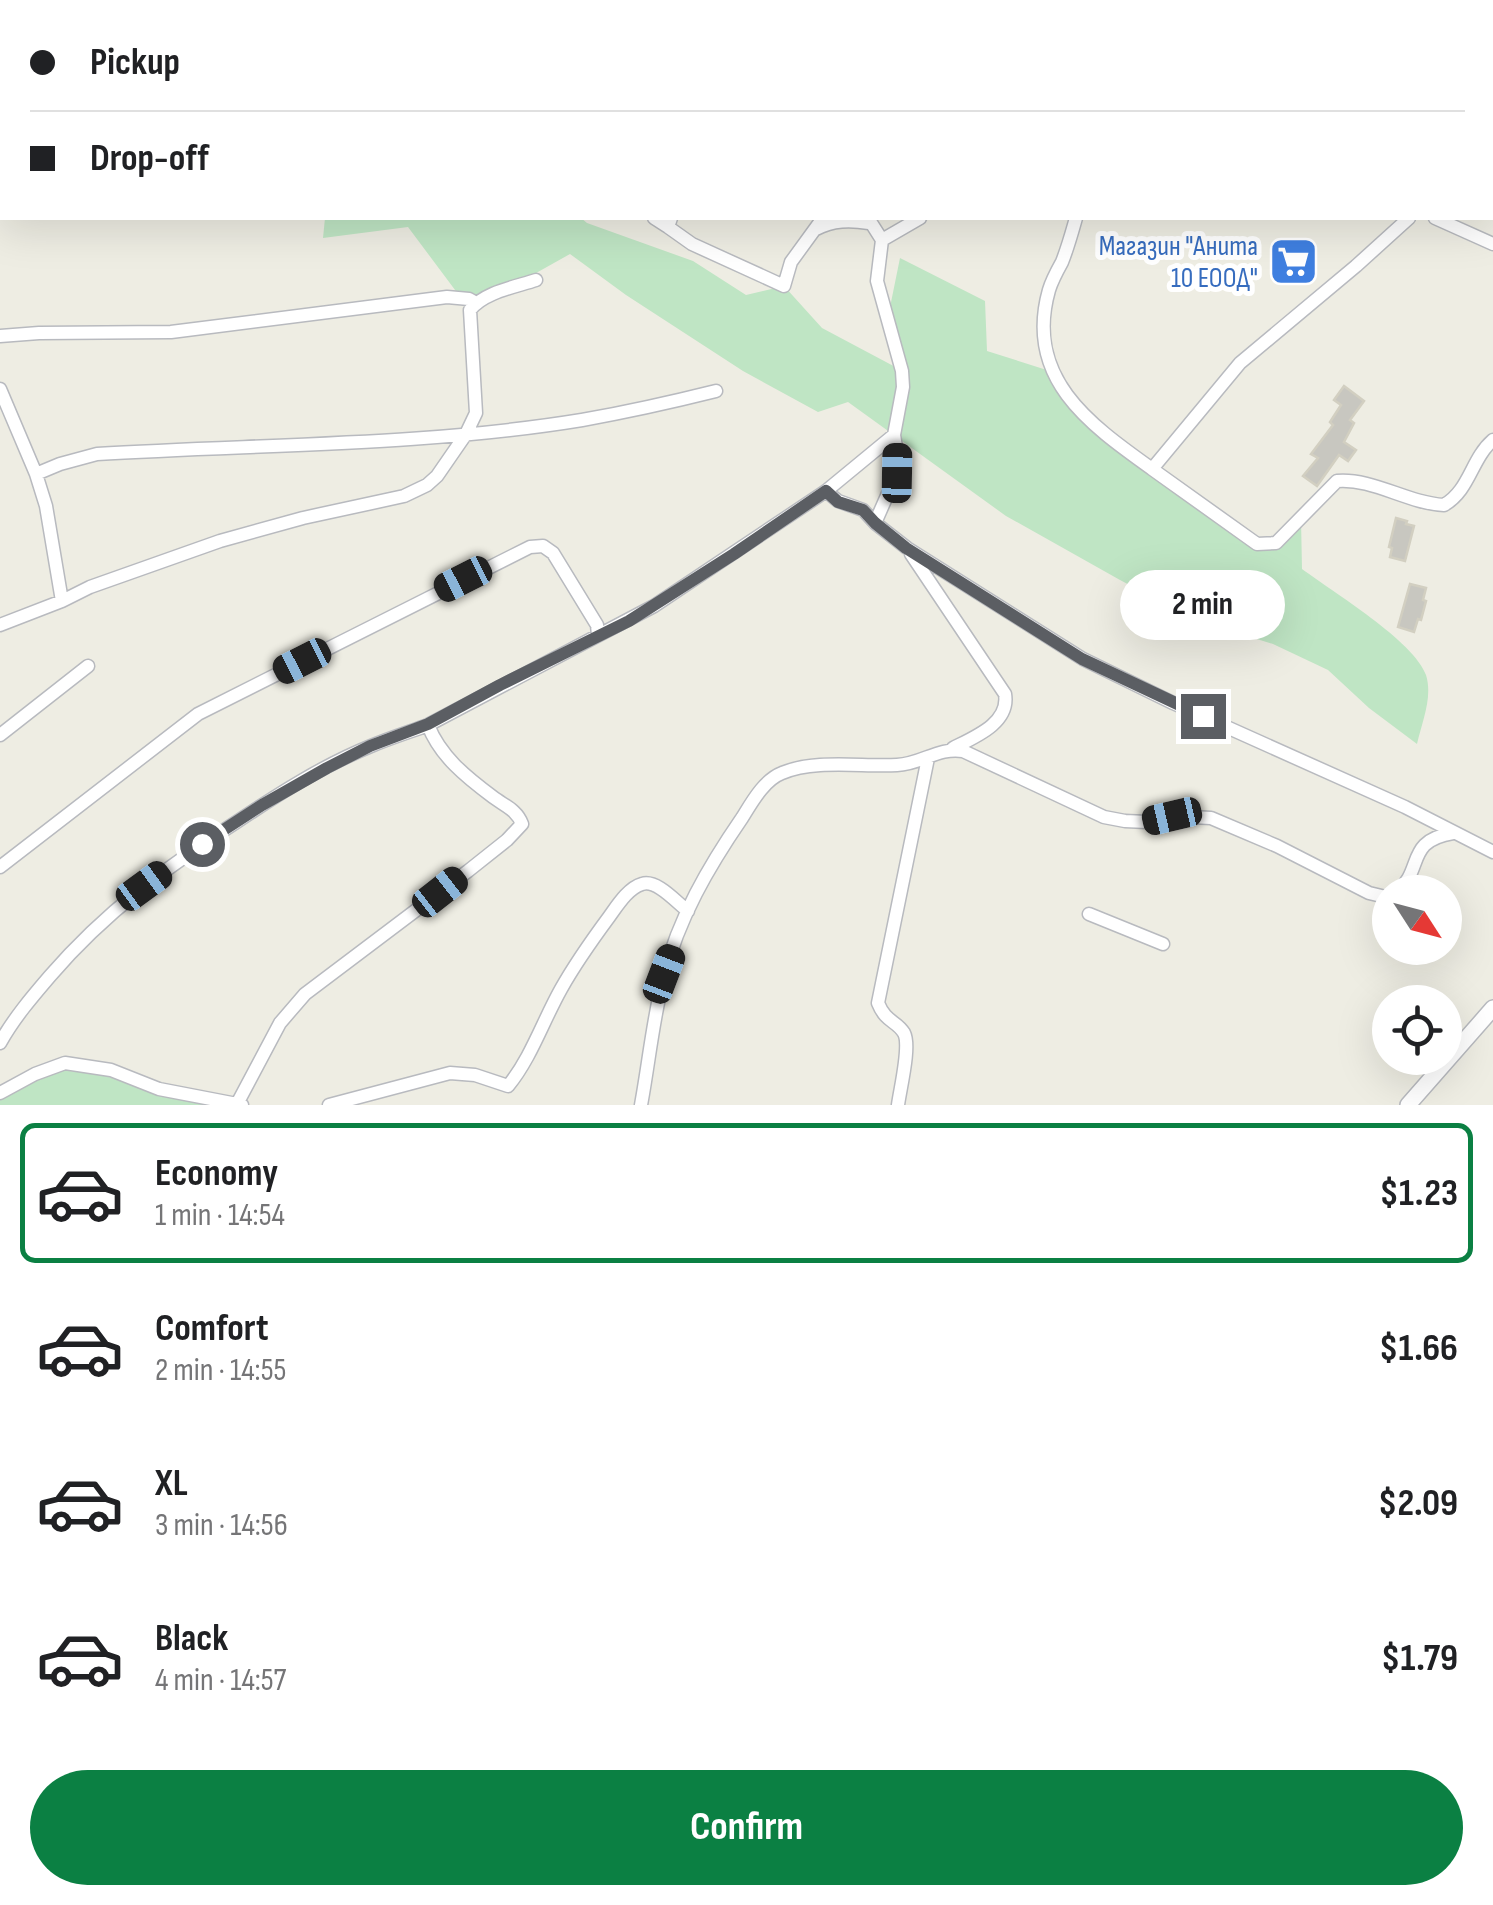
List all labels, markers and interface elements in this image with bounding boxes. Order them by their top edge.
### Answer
text: Pickup [90,40,180,85]
text: Drop-off [90,136,209,181]
place label: Магазин "Анита 10 ЕООД" [1099,230,1258,295]
supermarket icon: Магазин "Анита 10 ЕООД" [1267,236,1319,288]
car [881,443,913,503]
car [429,552,497,606]
callout: 2 min [1120,571,1286,641]
text: 2 min [1172,585,1233,624]
car [268,634,336,688]
route end [1181,694,1226,739]
car [1139,795,1205,837]
route start [180,822,225,867]
car [111,856,177,916]
car [407,862,473,922]
north arrow [1372,875,1462,965]
map controls [1372,875,1462,1075]
car [639,941,689,1007]
button: locate [1372,985,1462,1075]
icon: car [35,1148,125,1238]
text: Economy [155,1151,278,1196]
text: $1.23 [1380,1171,1458,1216]
text: 1 min · 14:54 [155,1196,285,1235]
icon: car [35,1303,125,1393]
text: Comfort [155,1306,269,1351]
text: $1.66 [1379,1326,1458,1371]
text: 2 min · 14:55 [155,1351,286,1390]
icon: car [35,1458,125,1548]
text: XL [155,1461,188,1506]
text: $2.09 [1378,1481,1458,1526]
text: 3 min · 14:56 [155,1506,288,1545]
icon: car [35,1613,125,1703]
text: Black [155,1616,228,1661]
text: $1.79 [1381,1636,1458,1681]
text: 4 min · 14:57 [155,1661,286,1700]
button: Confirm [30,1770,1463,1885]

